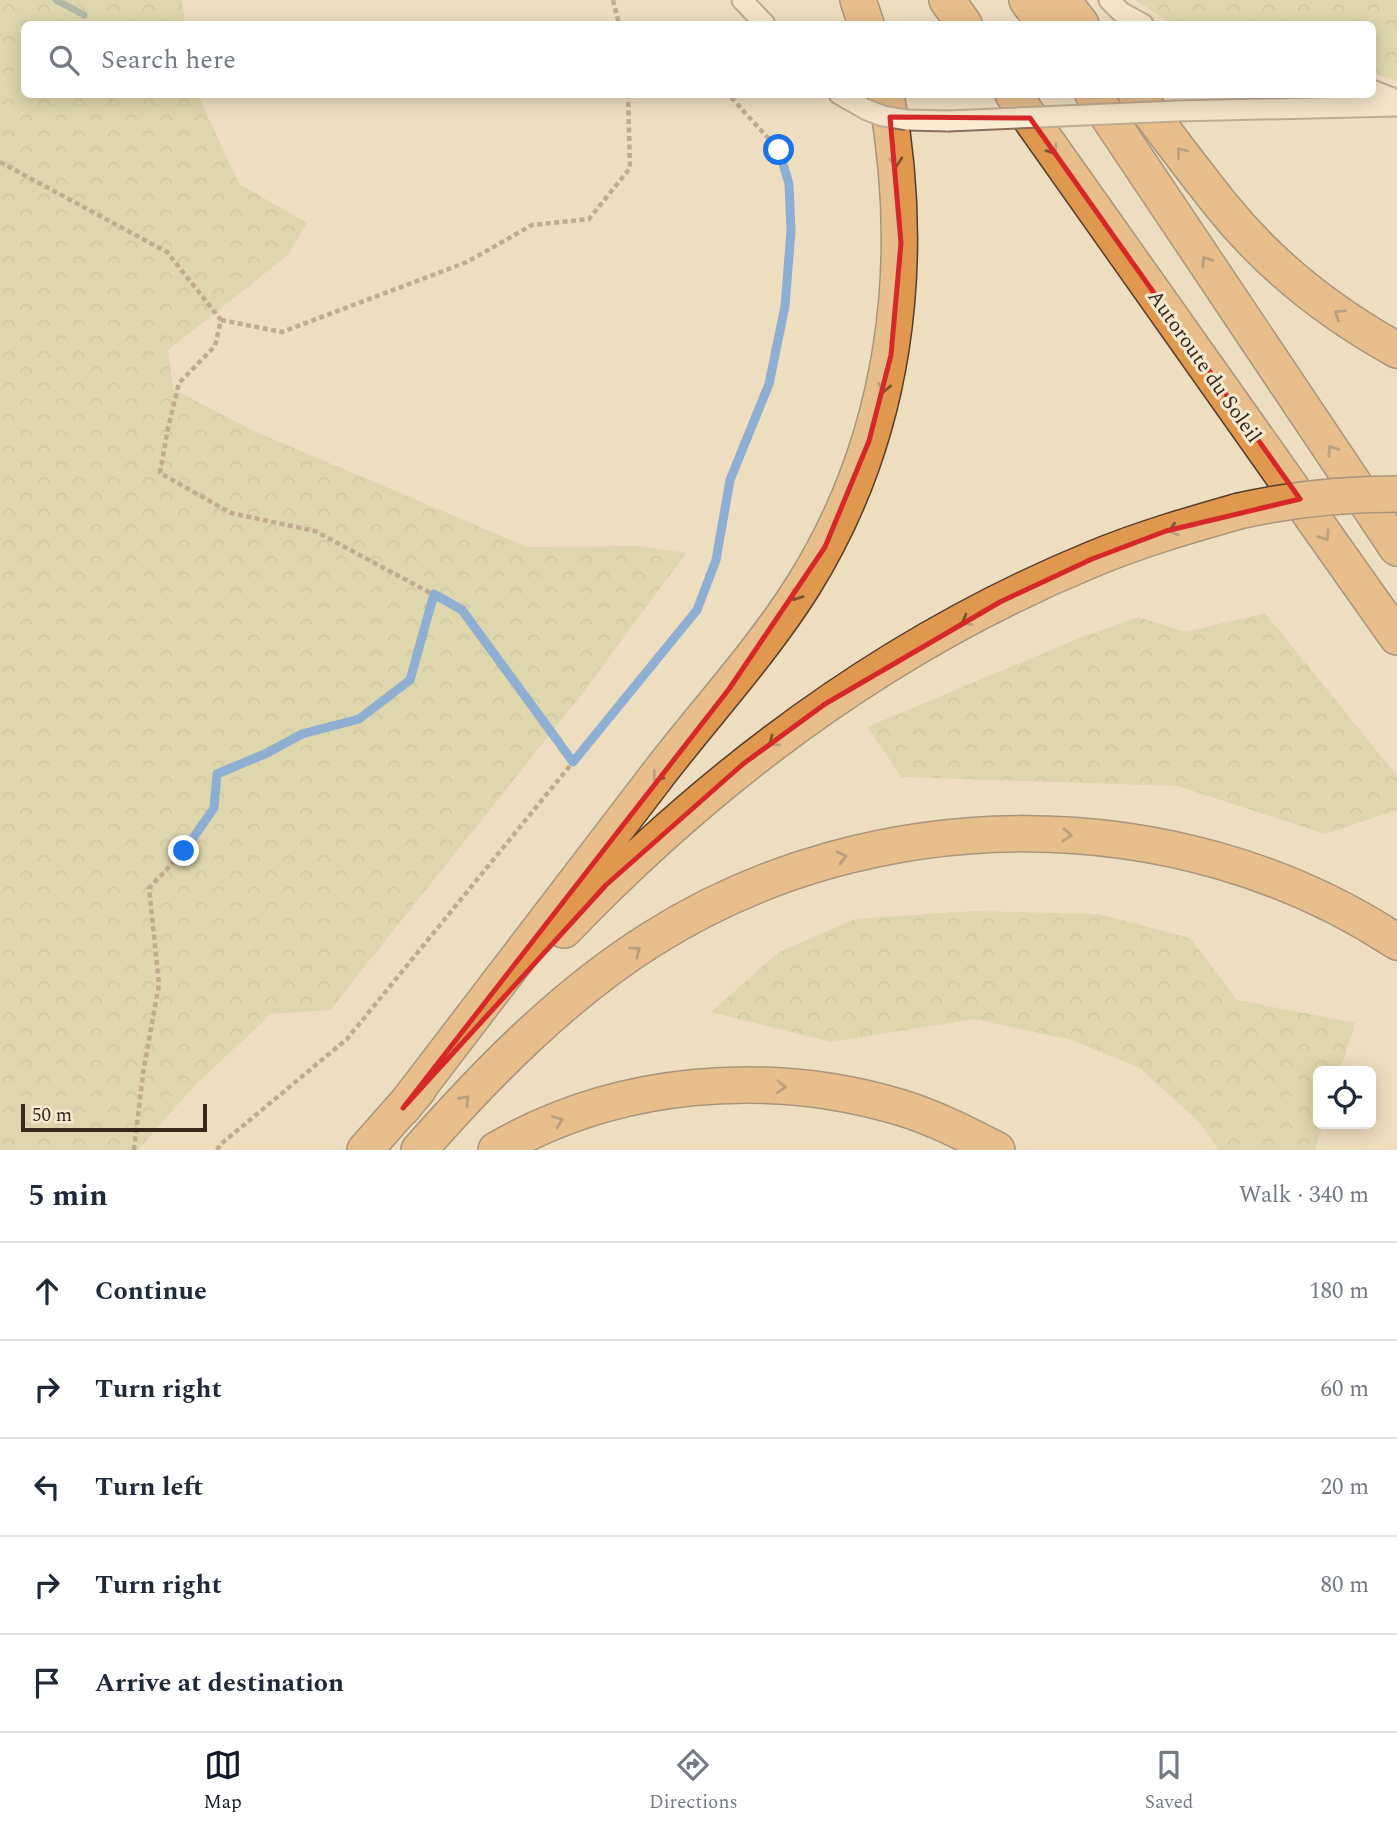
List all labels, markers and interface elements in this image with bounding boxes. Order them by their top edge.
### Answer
search box [21,21,1376,98]
text: Search here [101,40,236,80]
icon: search [45,41,83,79]
route start [763,134,794,165]
one-way arrow [1045,142,1057,155]
one-way arrow [1177,147,1189,160]
one-way arrow [889,156,904,168]
one-way arrow [1202,256,1214,269]
street label: Autoroute du Soleil [1139,283,1269,450]
one-way arrow [1334,310,1347,323]
one-way arrow [877,382,892,394]
one-way arrow [1328,445,1340,458]
one-way arrow [1168,521,1180,536]
one-way arrow [1317,528,1329,541]
one-way arrow [791,589,804,602]
one-way arrow [960,613,973,626]
one-way arrow [768,734,781,746]
one-way arrow [653,768,665,781]
one-way arrow [1062,827,1073,842]
route end [168,835,199,866]
one-way arrow [836,851,848,865]
one-way arrow [628,946,641,959]
map controls [1313,1066,1376,1129]
button: locate [1313,1066,1376,1129]
one-way arrow [775,1079,786,1094]
one-way arrow [457,1096,469,1108]
scale bar [21,1101,206,1133]
text: 50 m [32,1101,72,1130]
one-way arrow [551,1115,563,1129]
text: 5 min [28,1173,108,1219]
text: Walk · 340 m [1239,1178,1369,1213]
text: Continue [95,1271,207,1311]
icon: ahead [28,1272,66,1310]
text: 180 m [1309,1274,1369,1309]
text: Turn right [95,1369,222,1409]
icon: right [28,1370,66,1408]
text: 60 m [1320,1372,1369,1407]
text: Turn left [95,1467,203,1507]
icon: left [28,1468,66,1506]
text: 20 m [1320,1470,1369,1505]
text: Turn right [95,1565,222,1605]
icon: right [28,1566,66,1604]
text: 80 m [1320,1568,1369,1603]
text: Arrive at destination [95,1663,344,1703]
icon: arrive [28,1664,66,1702]
tab: Map [204,1746,242,1817]
tab: Directions [649,1746,738,1817]
tab: Saved [1145,1746,1193,1817]

